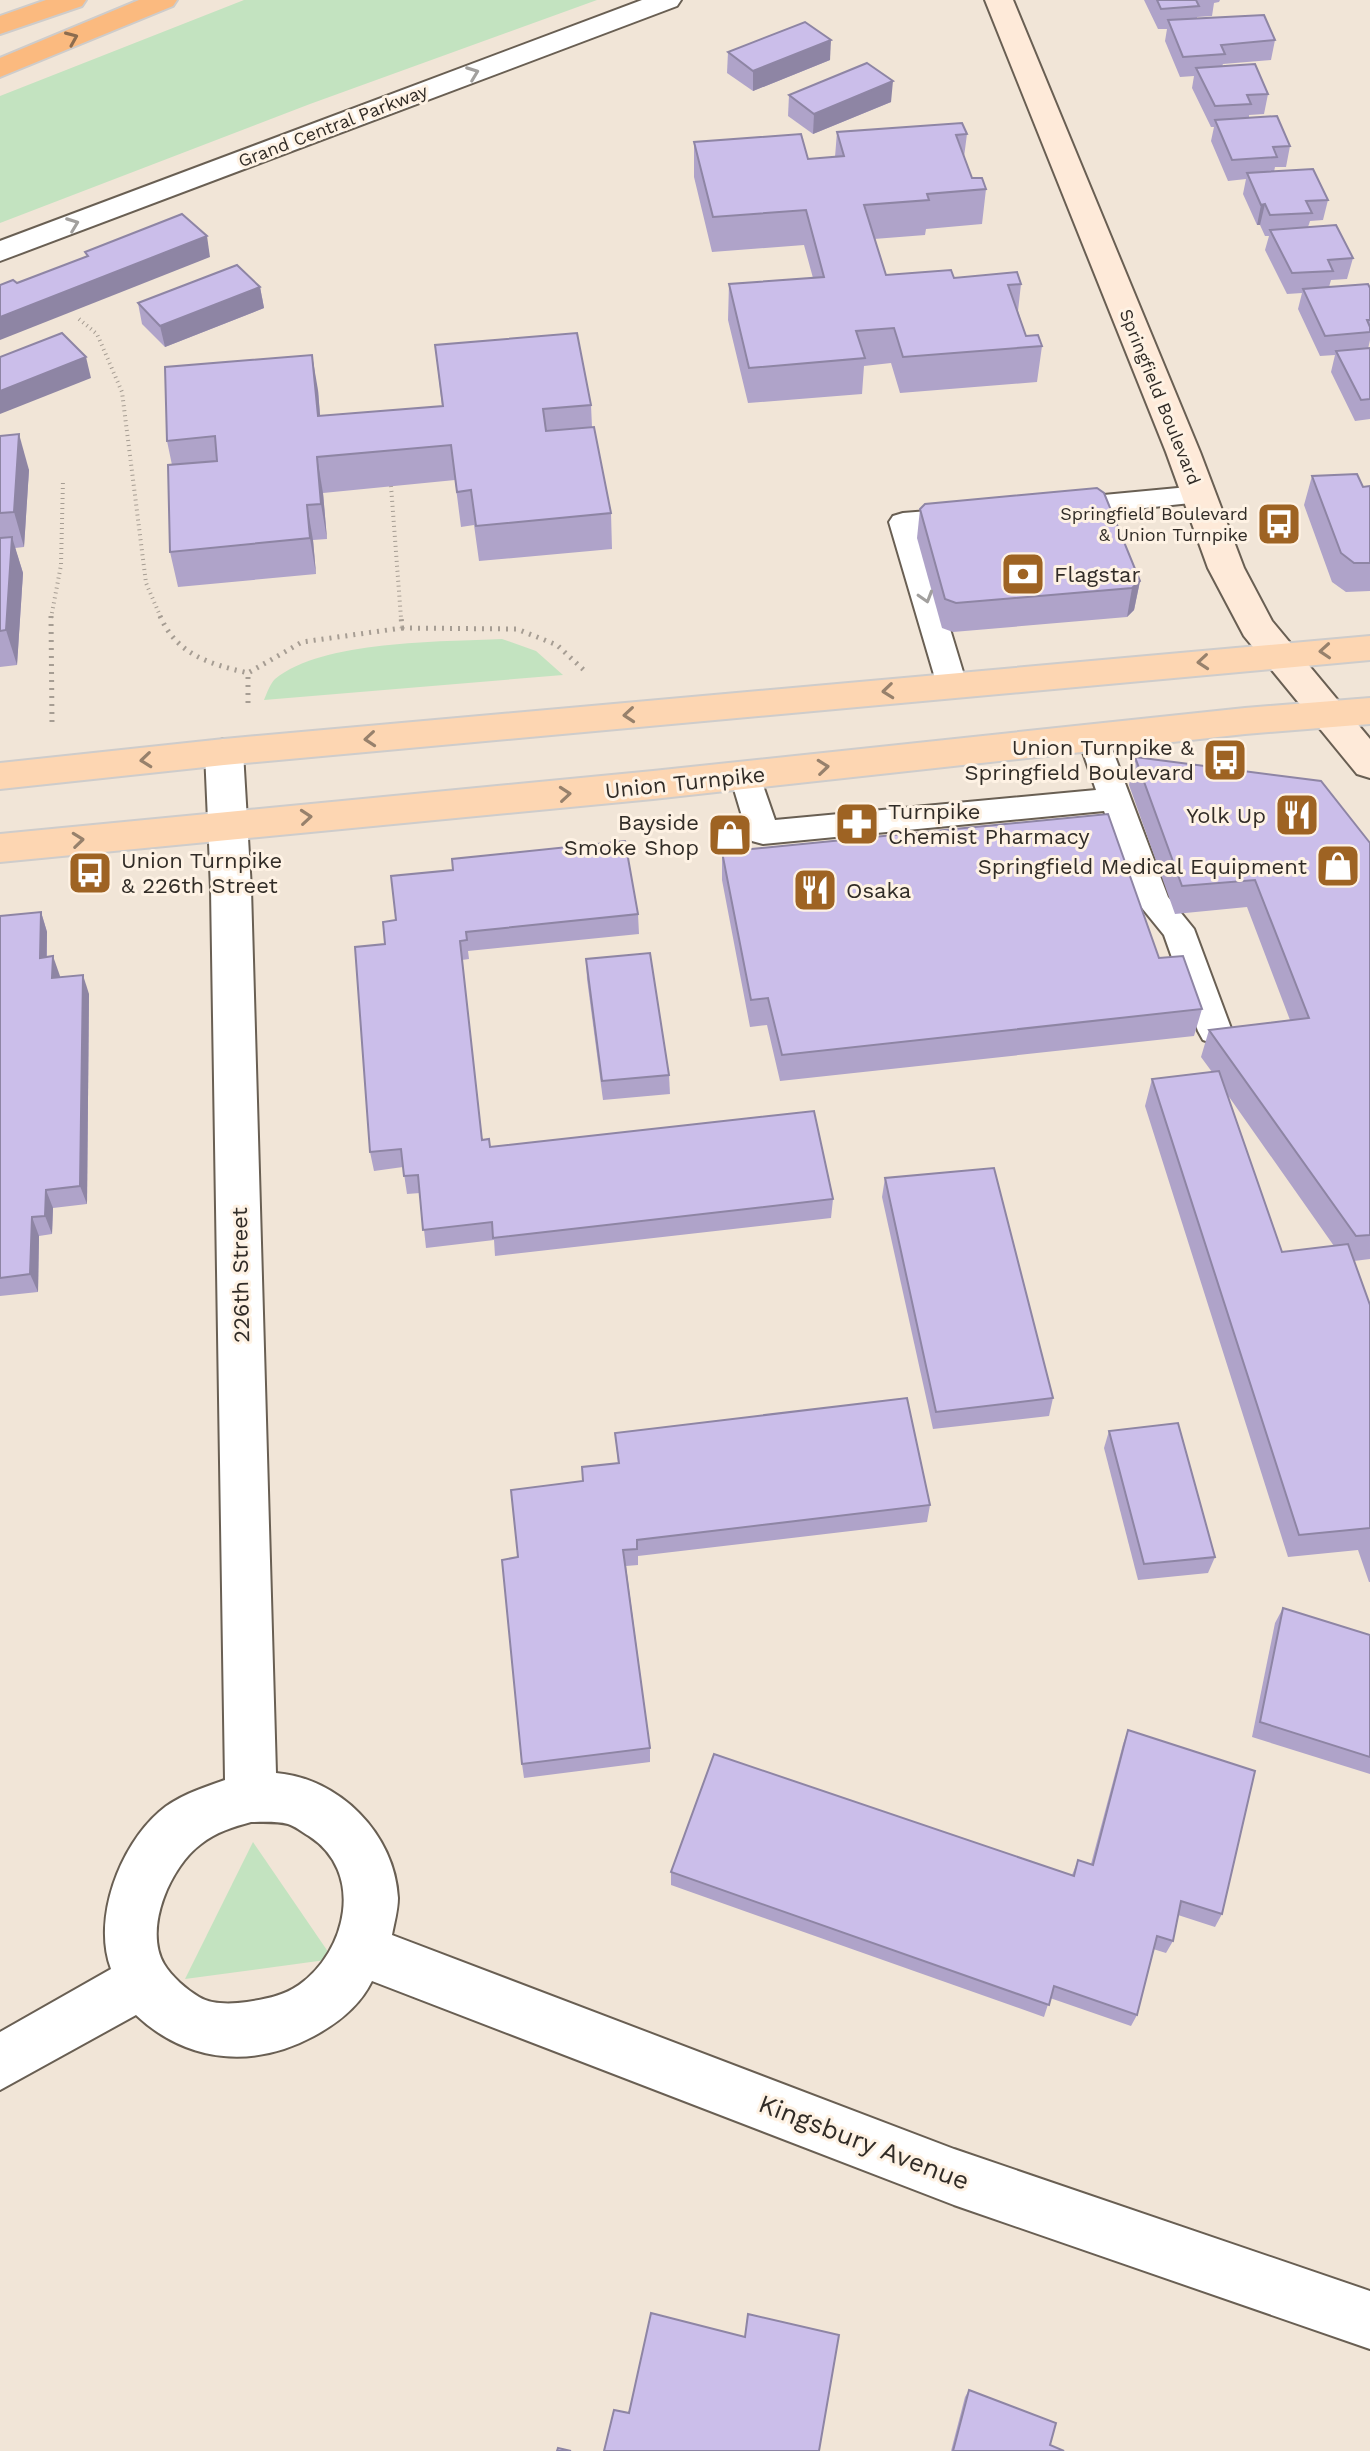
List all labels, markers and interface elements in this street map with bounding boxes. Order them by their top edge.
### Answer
one-way arrow [64,32,78,48]
one-way arrow [466,66,480,83]
street label: Grand Central Parkway [235,79,431,171]
one-way arrow [65,217,79,234]
street label: Springfield Boulevard [1116,306,1205,488]
bus stop icon: Springfield Boulevard & Union Turnpike [1255,500,1303,548]
place label: Springfield Boulevard & Union Turnpike [1060,503,1248,545]
bank icon: Flagstar [999,550,1047,598]
place label: Flagstar [1054,562,1141,587]
one-way arrow [917,590,933,603]
one-way arrow [1318,642,1331,659]
one-way arrow [1196,653,1209,670]
one-way arrow [881,682,894,699]
one-way arrow [622,706,635,723]
one-way arrow [364,730,377,747]
place label: Union Turnpike & Springfield Boulevard [965,735,1194,785]
bus stop icon: Union Turnpike & Springfield Boulevard [1201,736,1249,784]
one-way arrow [139,752,152,769]
one-way arrow [817,759,830,776]
street label: Union Turnpike [604,762,766,803]
one-way arrow [559,785,572,802]
restaurant icon: Yolk Up [1273,791,1321,839]
place label: Turnpike Chemist Pharmacy [888,799,1090,849]
pharmacy icon: Turnpike Chemist Pharmacy [833,800,881,848]
place label: Yolk Up [1186,803,1266,828]
one-way arrow [300,809,313,826]
place label: Bayside Smoke Shop [564,810,699,860]
shop icon: Bayside Smoke Shop [706,811,754,859]
one-way arrow [72,832,85,849]
shop icon: Springfield Medical Equipment [1314,842,1362,890]
place label: Union Turnpike & 226th Street [121,848,282,898]
bus stop icon: Union Turnpike & 226th Street [66,849,114,897]
place label: Springfield Medical Equipment [978,854,1307,879]
restaurant icon: Osaka [791,866,839,914]
place label: Osaka [846,878,911,903]
street label: 226th Street [227,1207,254,1343]
street label: Kingsbury Avenue [754,2088,974,2196]

